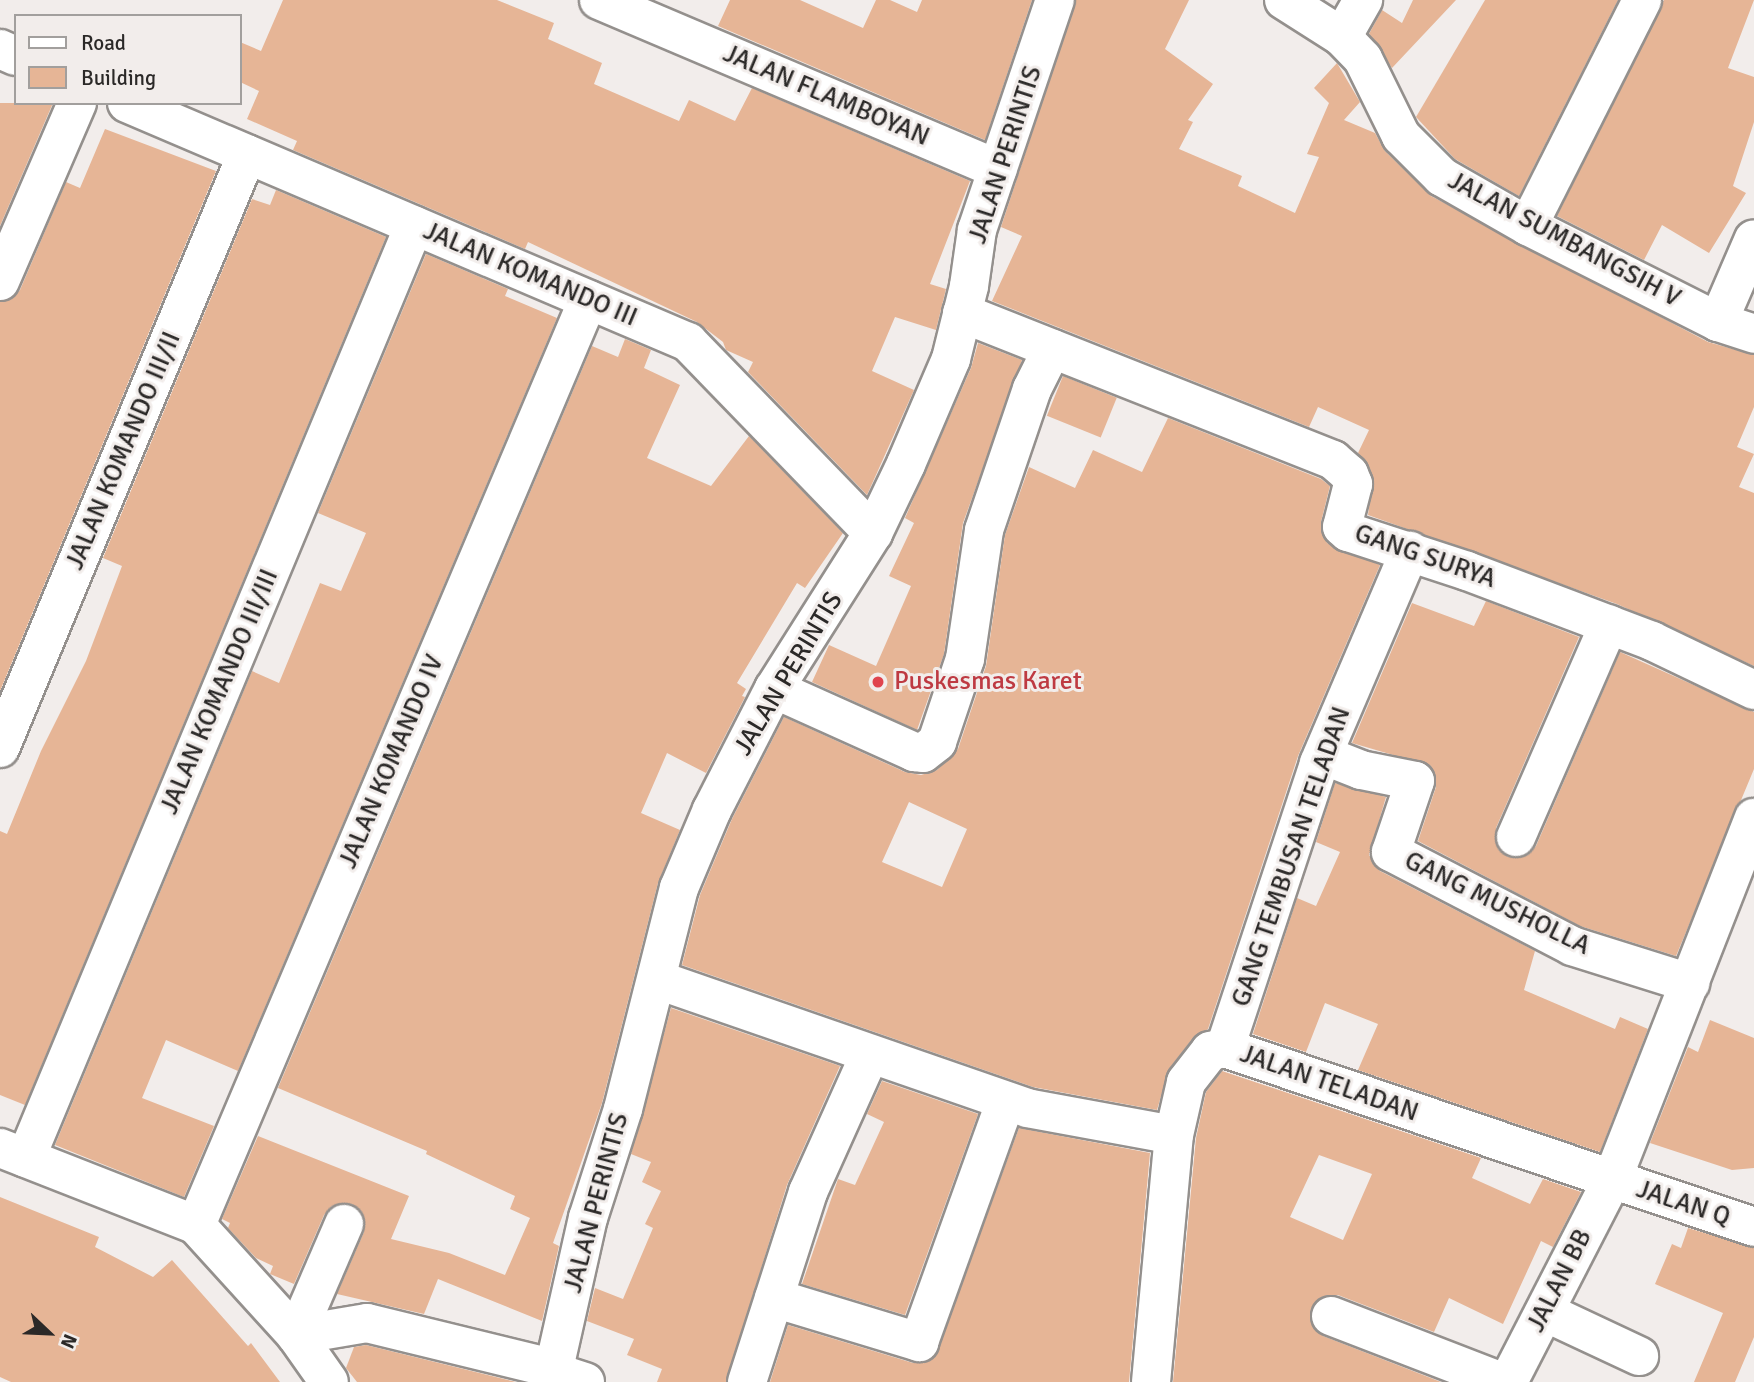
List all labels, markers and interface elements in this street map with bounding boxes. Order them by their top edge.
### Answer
legend [14,14,242,105]
text: Road [81,30,126,56]
street label: JALAN FLAMBOYAN [718,38,934,154]
street label: JALAN PERINTIS [963,62,1049,248]
text: Building [81,65,156,91]
street label: JALAN SUMBANGSIH V [1442,166,1686,314]
street label: JALAN KOMANDO III [418,216,642,334]
street label: JALAN KOMANDO III/II [60,327,188,575]
street label: GANG SURYA [1350,518,1500,596]
street label: JALAN KOMANDO III/III [154,565,286,819]
street label: JALAN PERINTIS [728,587,850,761]
street label: JALAN KOMANDO IV [333,651,451,873]
place label: Puskesmas Karet [894,666,1082,698]
marker: Puskesmas Karet [868,672,888,692]
street label: GANG TEMBUSAN TELADAN [1226,703,1358,1011]
street label: GANG MUSHOLLA [1399,846,1595,962]
street label: JALAN TELADAN [1236,1039,1422,1129]
street label: JALAN PERINTIS [558,1110,636,1296]
street label: JALAN Q [1632,1174,1734,1234]
street label: JALAN BB [1521,1224,1599,1338]
north arrow [14,1298,84,1368]
text: N [55,1330,82,1352]

